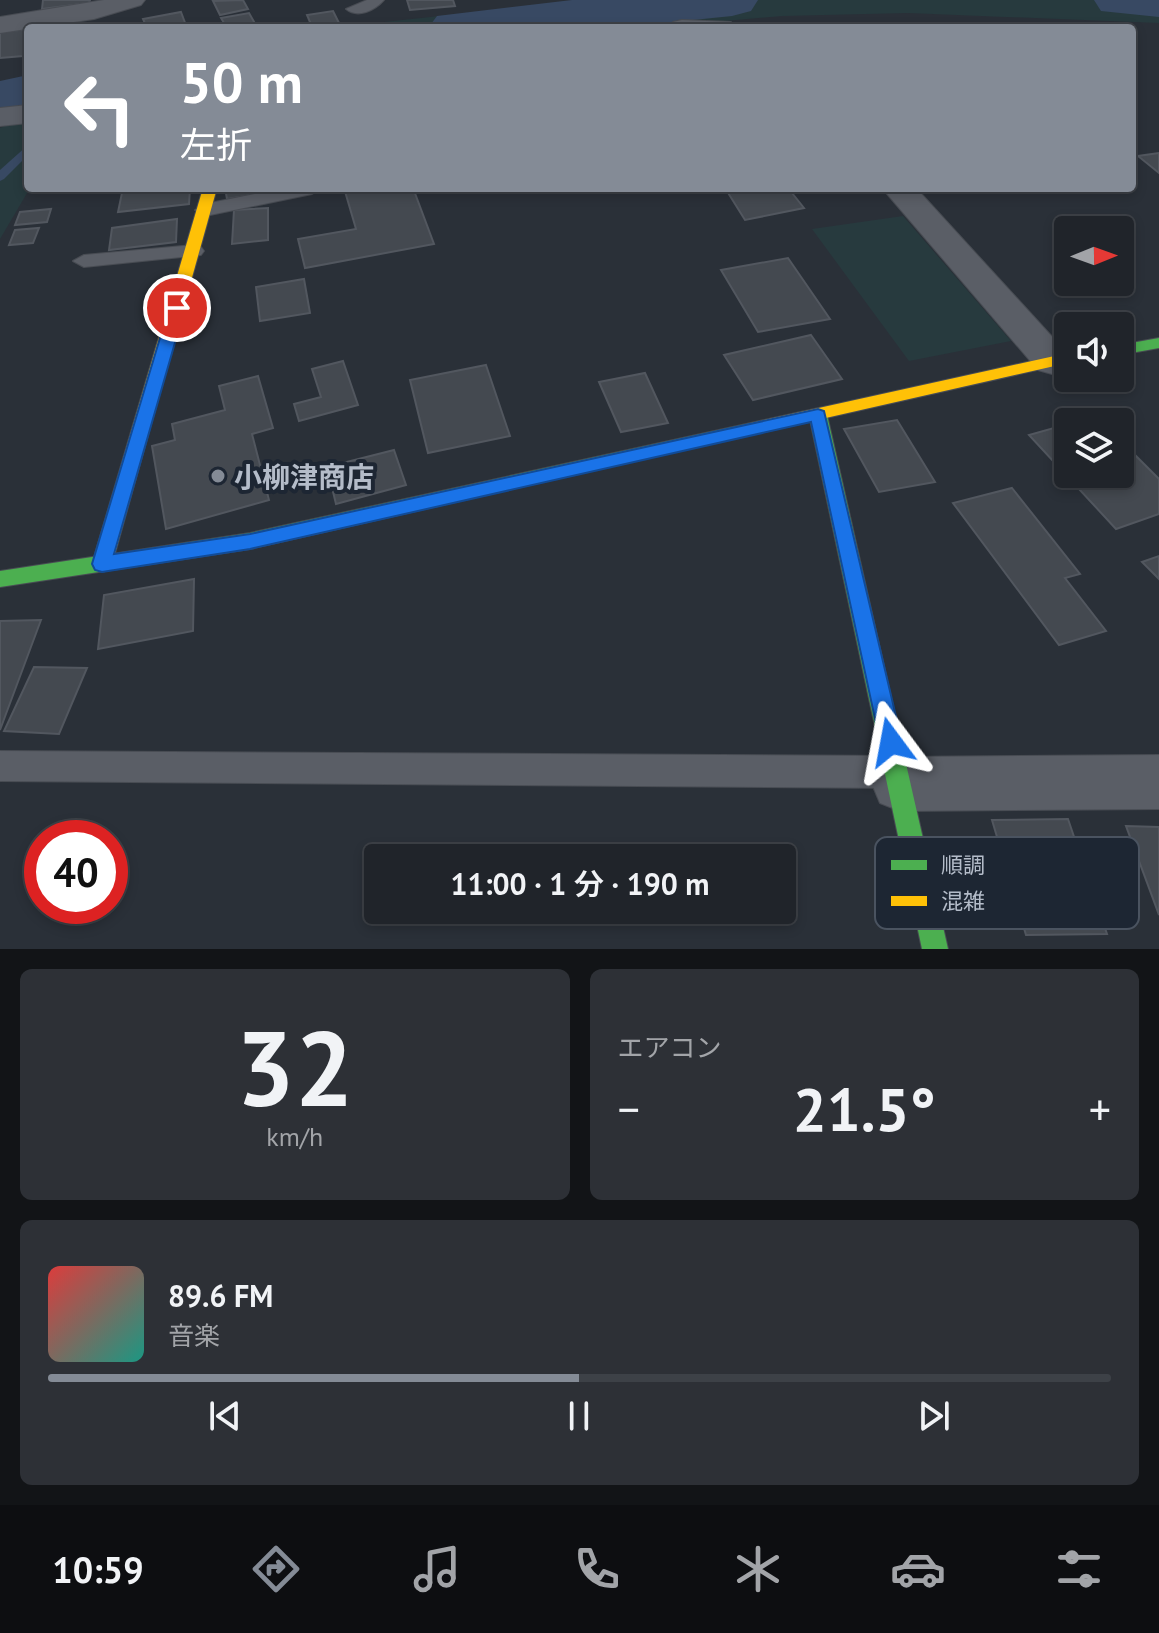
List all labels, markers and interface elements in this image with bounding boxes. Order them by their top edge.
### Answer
text: 50 m [180,46,303,118]
icon: left [48,56,152,160]
text: 左折 [180,121,252,168]
north arrow [1054,216,1134,296]
map controls [1054,216,1134,488]
pin [143,274,211,342]
icon: arrive [155,286,199,330]
button: sound [1054,312,1134,392]
button: layers [1054,408,1134,488]
place label: 小柳津商店 [234,458,374,495]
marker: 小柳津商店 [209,467,227,485]
position arrow [849,700,933,784]
speed limit sign: 40 [24,820,128,924]
legend [875,837,1139,929]
text: 順調 [941,851,985,879]
text: 11:00 · 1 分 · 190 m [450,864,710,903]
text: 混雑 [941,887,985,915]
text: 32 [236,1000,354,1135]
text: エアコン [618,1031,722,1064]
text: 21.5° [793,1070,936,1148]
text: − [618,1080,640,1137]
text: + [1089,1080,1111,1137]
text: km/h [266,1120,323,1153]
text: 89.6 FM [168,1276,273,1315]
text: 音楽 [168,1319,220,1352]
icon: previous [203,1394,247,1438]
icon: pause [557,1394,601,1438]
icon: next [912,1394,956,1438]
icon: directions [248,1541,304,1597]
icon: music [409,1541,465,1597]
icon: phone [569,1541,625,1597]
icon: climate [730,1541,786,1597]
icon: car [890,1541,946,1597]
icon: filters [1051,1541,1107,1597]
text: 10:59 [52,1546,144,1593]

